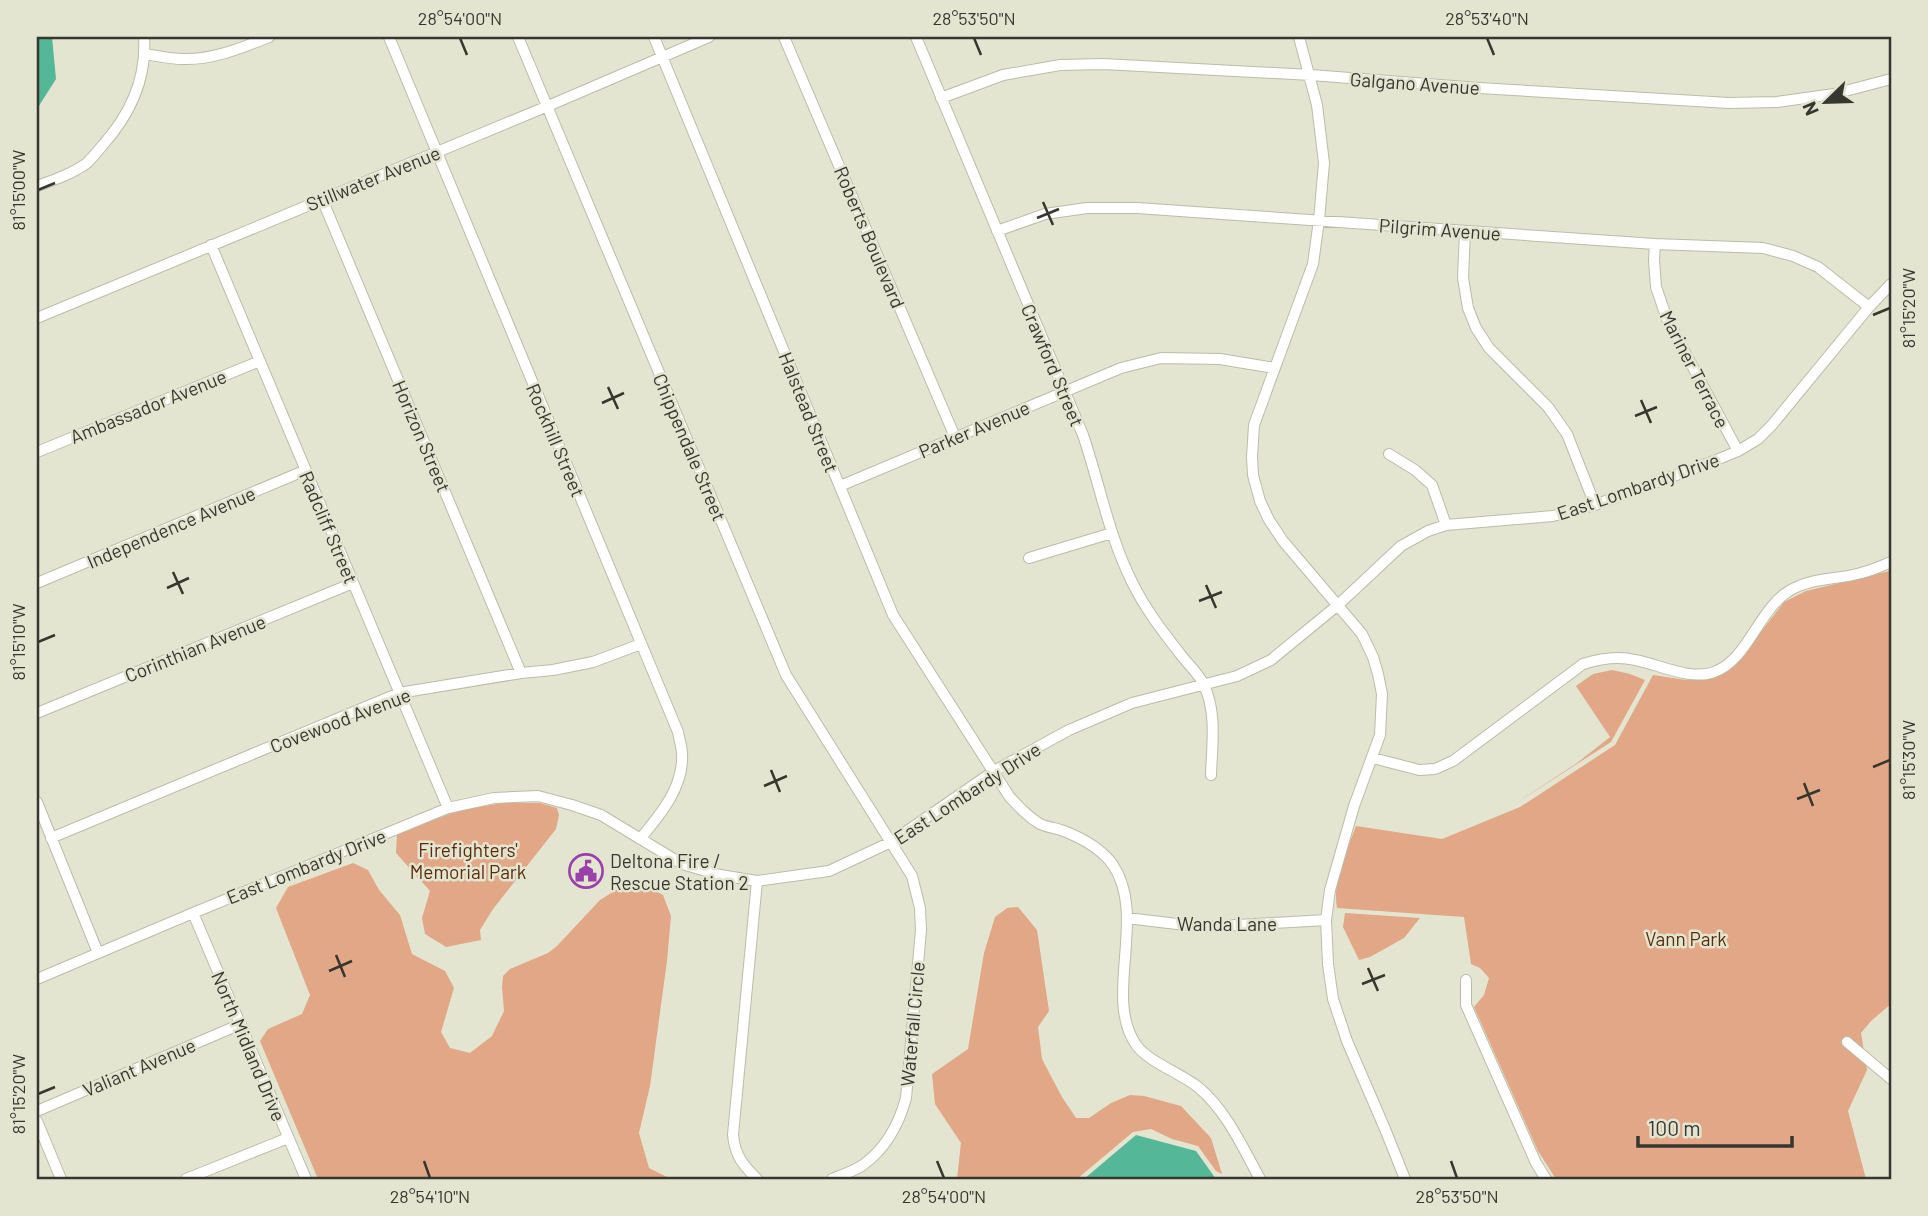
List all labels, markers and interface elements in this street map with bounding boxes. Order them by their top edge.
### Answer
text: 28°54'00"N [418,7,502,29]
text: 28°53'50"N [932,7,1016,29]
text: 28°53'40"N [1445,7,1529,29]
north arrow [1792,66,1862,136]
street label: Galgano Avenue [1349,67,1481,99]
text: N [1797,99,1823,119]
street label: Stillwater Avenue [303,141,443,215]
text: 81°15'00"W [7,149,29,230]
street label: Roberts Boulevard [830,163,910,311]
street label: Pilgrim Avenue [1378,213,1502,245]
text: 81°15'20"W [1897,268,1919,348]
street label: Crawford Street [1017,300,1089,430]
street label: Mariner Terrace [1655,306,1735,432]
street label: Halstead Street [774,348,844,476]
street label: Ambassador Avenue [66,364,230,448]
street label: Chippendale Street [649,370,731,524]
street label: Horizon Street [388,377,456,495]
street label: Rockhill Street [522,380,590,500]
street label: Parker Avenue [915,395,1033,463]
street label: East Lombardy Drive [1554,447,1722,525]
street label: Radcliff Street [295,467,363,587]
street label: Independence Avenue [83,481,259,573]
text: 81°15'10"W [7,603,29,680]
street label: Corinthian Avenue [121,609,269,687]
street label: Covewood Avenue [266,683,414,757]
text: 81°15'30"W [1897,720,1919,800]
street label: East Lombardy Drive [889,737,1045,849]
street label: East Lombardy Drive [223,823,389,909]
park label: Firefighters' Memorial Park [410,838,526,883]
place label: Deltona Fire / Rescue Station 2 [610,849,749,894]
public building icon: Deltona Fire / Rescue Station 2 [567,852,605,890]
street label: Wanda Lane [1177,912,1277,935]
park label: Vann Park [1645,927,1727,950]
street label: Waterfall Circle [895,960,929,1088]
street label: North Midland Drive [207,967,291,1125]
street label: Valiant Avenue [79,1033,199,1101]
text: 81°15'20"W [7,1054,29,1134]
scale bar [1638,1104,1792,1148]
text: 100 m [1648,1115,1701,1140]
text: 28°54'10"N [390,1185,470,1207]
text: 28°54'00"N [902,1185,986,1207]
text: 28°53'50"N [1415,1185,1499,1207]

